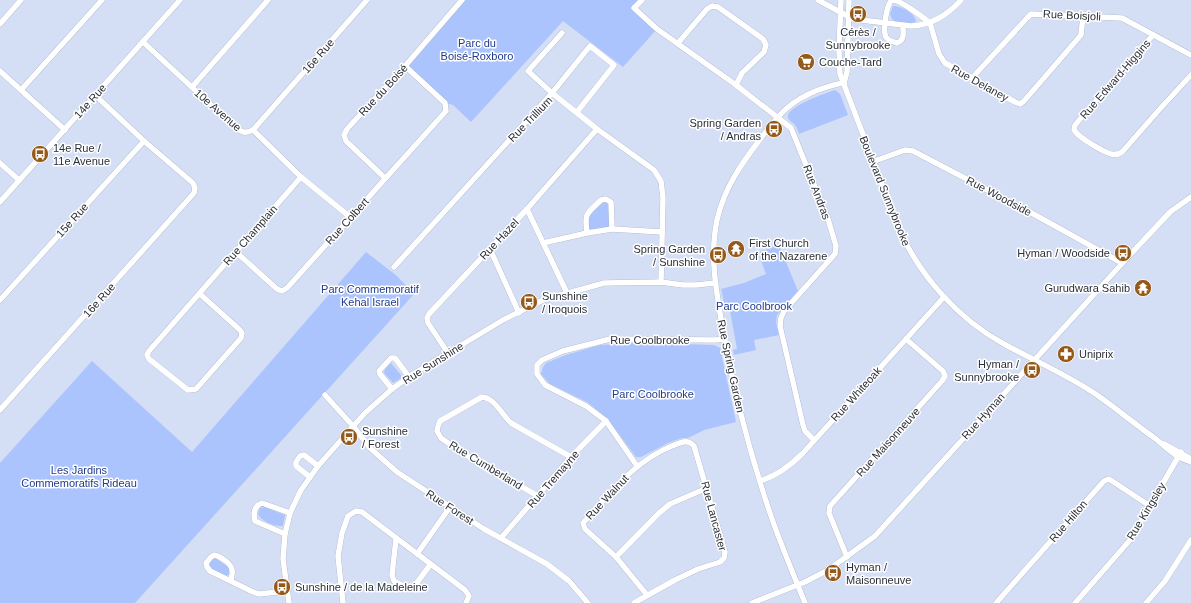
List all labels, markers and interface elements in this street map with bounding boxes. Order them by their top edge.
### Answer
bus stop icon: Cérès / Sunnybrooke [848,4,868,24]
street label: Rue Boisjoli [1043,7,1101,23]
place label: Cérès / Sunnybrooke [826,26,890,51]
street label: 16e Rue [300,36,336,76]
park label: Parc du Boisé-Roxboro [441,37,513,62]
street label: Rue Edward-Higgins [1077,37,1153,121]
supermarket icon: Couche-Tard [796,52,816,72]
place label: Couche-Tard [819,56,882,68]
street label: Rue du Boisé [356,62,410,118]
street label: Rue Delaney [949,62,1011,104]
street label: 14e Rue [72,82,108,120]
street label: 10e Avenue [192,86,244,134]
street label: Rue Trillium [506,94,554,144]
place label: Spring Garden / Andras [689,117,761,142]
bus stop icon: Spring Garden / Andras [764,119,784,139]
street label: Boulevard Sunnybrooke [857,134,913,248]
place label: 14e Rue / 11e Avenue [53,142,110,167]
bus stop icon: 14e Rue / 11e Avenue [30,144,50,164]
street label: Rue Andras [801,163,833,221]
street label: Rue Woodside [964,174,1034,218]
street label: Rue Colbert [323,195,371,247]
street label: 15e Rue [54,201,90,239]
street label: Rue Champlain [221,202,279,268]
street label: Rue Hazel [477,216,521,262]
place label: First Church of the Nazarene [749,237,827,262]
temple icon: First Church of the Nazarene [726,239,746,259]
place label: Spring Garden / Sunshine [633,243,705,268]
bus stop icon: Hyman / Woodside [1113,243,1133,263]
bus stop icon: Spring Garden / Sunshine [708,245,728,265]
place label: Hyman / Woodside [1017,247,1110,259]
temple icon: Gurudwara Sahib [1133,278,1153,298]
street label: 16e Rue [81,281,117,319]
place label: Gurudwara Sahib [1044,282,1130,294]
park label: Parc Commemoratif Kehal Israel [321,283,420,308]
place label: Sunshine / Iroquois [542,290,588,315]
bus stop icon: Sunshine / Iroquois [519,292,539,312]
park label: Parc Coolbrook [716,300,792,312]
street label: Rue Spring Garden [715,318,747,414]
street label: Rue Coolbrooke [610,334,690,346]
street label: Rue Sunshine [401,340,465,386]
pharmacy icon: Uniprix [1056,344,1076,364]
place label: Uniprix [1079,348,1114,360]
place label: Hyman / Sunnybrooke [954,358,1020,383]
bus stop icon: Hyman / Sunnybrooke [1022,360,1042,380]
street label: Rue Whiteoak [828,364,884,424]
park label: Parc Coolbrooke [612,388,694,400]
street label: Rue Hyman [959,390,1007,442]
street label: Rue Maisonneuve [854,405,922,479]
place label: Sunshine / Forest [362,425,408,450]
bus stop icon: Sunshine / Forest [339,427,359,447]
street label: Rue Cumberland [447,438,525,492]
street label: Rue Tremayne [525,448,581,510]
park label: Les Jardins Commemoratifs Rideau [21,464,137,489]
street label: Rue Walnut [583,472,631,522]
street label: Rue Lancaster [699,480,729,552]
street label: Rue Kingsley [1124,480,1168,542]
street label: Rue Forest [424,487,476,527]
street label: Rue Hilton [1047,498,1089,544]
place label: Hyman / Maisonneuve [846,561,911,586]
bus stop icon: Hyman / Maisonneuve [823,563,843,583]
bus stop icon: Sunshine / de la Madeleine [272,577,292,597]
place label: Sunshine / de la Madeleine [295,581,428,593]

